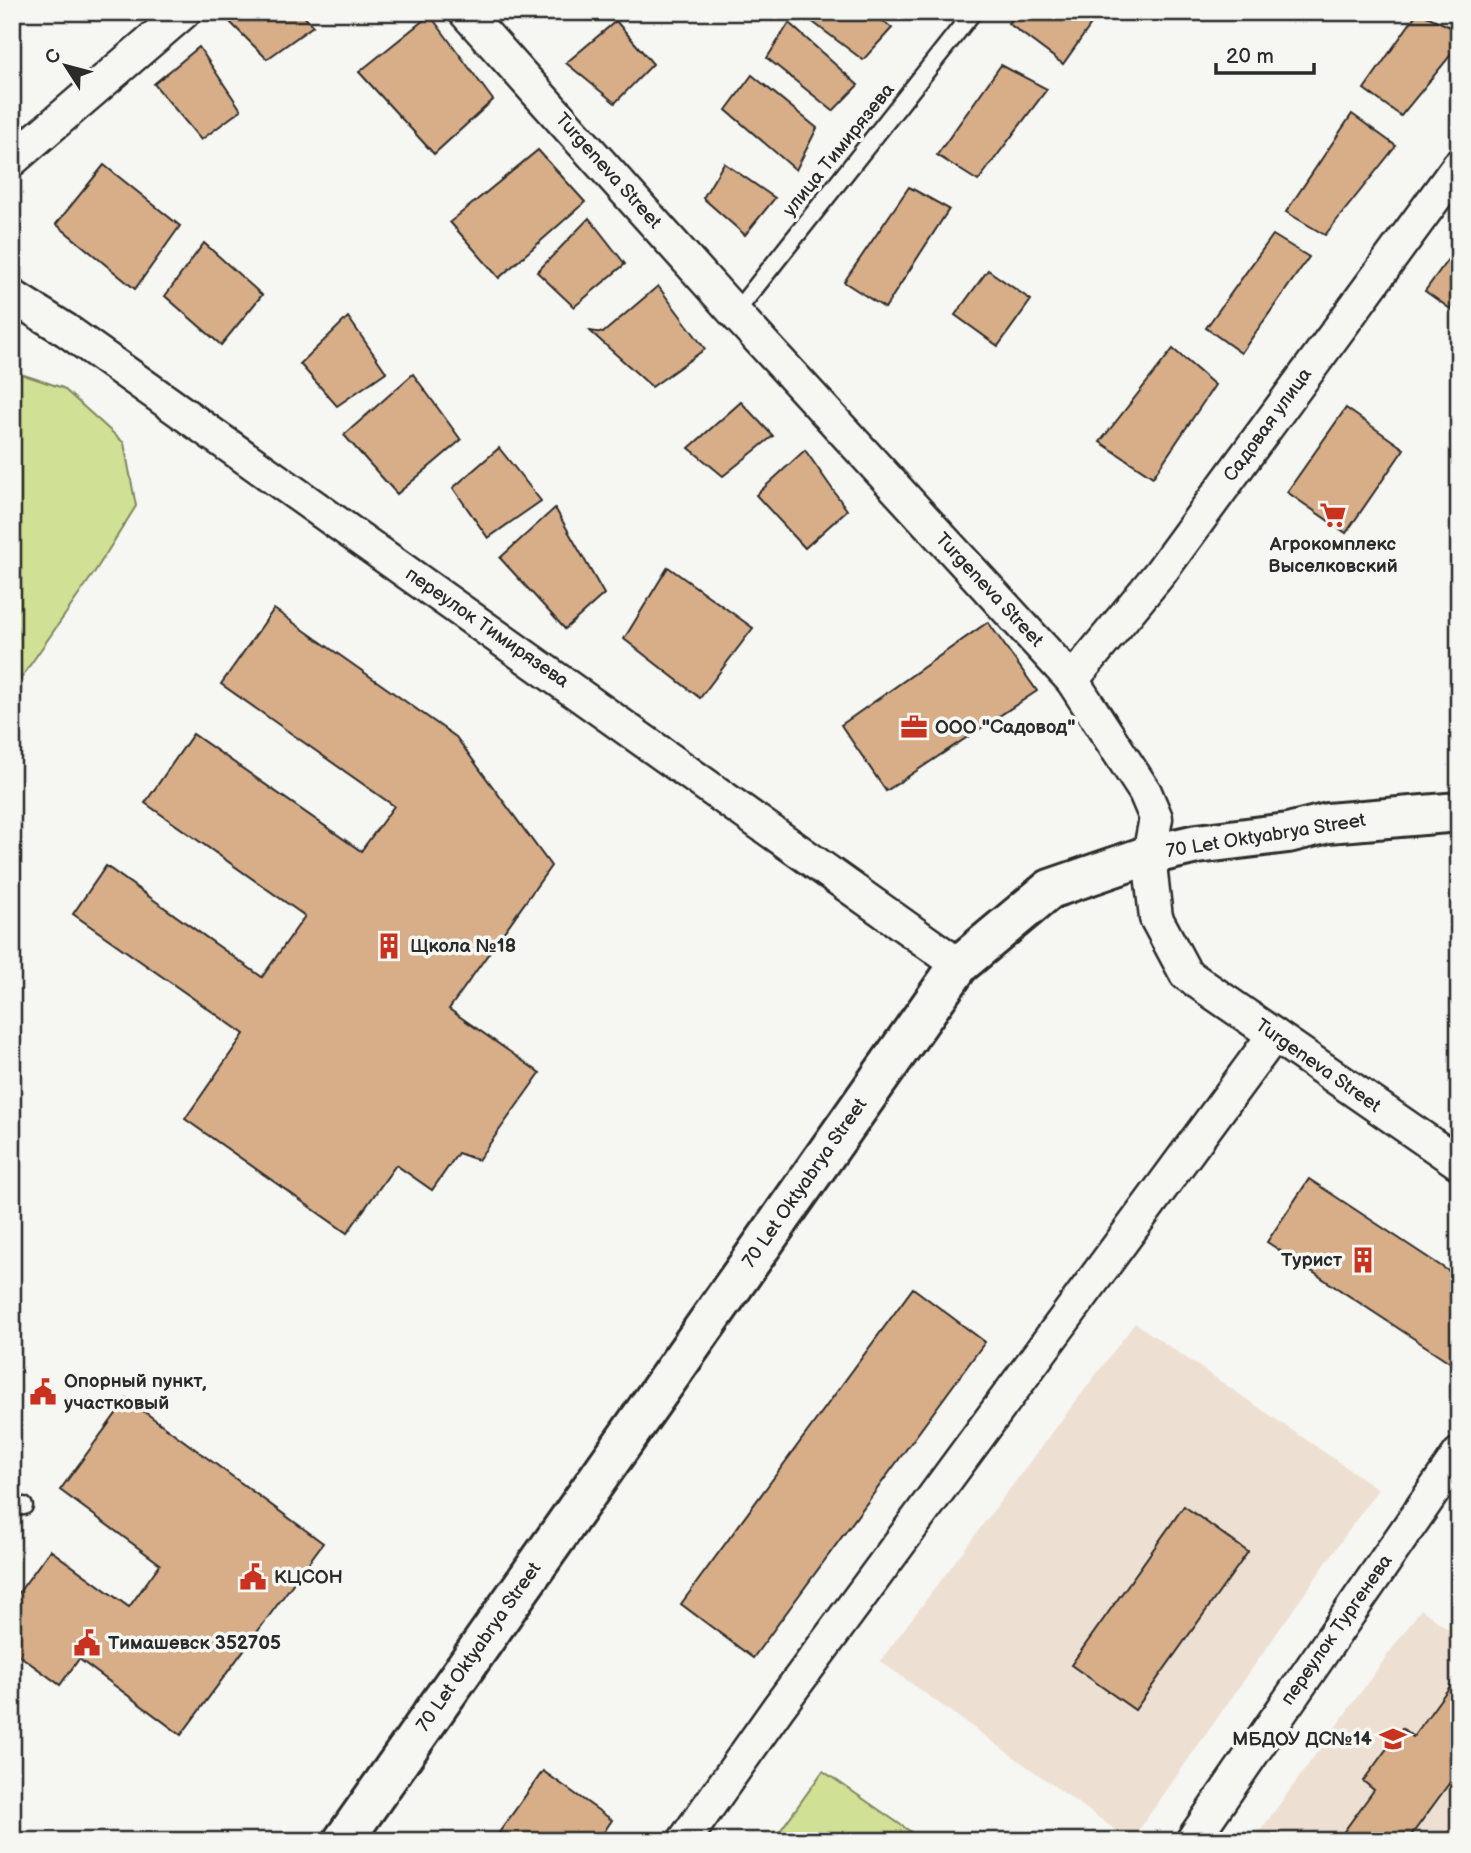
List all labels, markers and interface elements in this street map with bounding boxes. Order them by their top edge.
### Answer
north arrow [32,32,102,102]
scale bar [1216,32,1314,76]
text: 20 m [1226,44,1274,69]
text: С [40,45,67,69]
street label: улица Тимирязева [778,79,900,221]
street label: Turgeneva Street [550,108,666,234]
street label: Садовая улица [1219,364,1317,486]
supermarket icon: Агрокомплекс Выселковский [1318,500,1348,530]
street label: Turgeneva Street [930,528,1048,652]
place label: Агрокомплекс Выселковский [1268,533,1398,578]
street label: переулок Тимирязева [401,563,573,693]
office icon: ООО "Садовод" [899,712,929,742]
place label: ООО "Садовод" [935,716,1075,739]
street label: 70 Let Oktyabrya Street [1165,809,1367,863]
building icon: Щкола №18 [374,931,404,961]
place label: Щкола №18 [410,935,516,958]
street label: Turgeneva Street [1251,1014,1385,1118]
street label: 70 Let Oktyabrya Street [738,1094,872,1272]
building icon: Турист [1348,1245,1378,1275]
place label: Турист [1281,1249,1342,1272]
place label: Опорный пункт, участковый [64,1370,207,1415]
public building icon: Опорный пункт, участковый [28,1377,58,1407]
street label: переулок Тургенева [1276,1550,1398,1710]
street label: 70 Let Oktyabrya Street [412,1558,546,1736]
public building icon: КЦСОН [238,1562,268,1592]
place label: КЦСОН [274,1566,343,1589]
public building icon: Тимашевск 352705 [72,1628,102,1658]
place label: Тимашевск 352705 [108,1632,281,1655]
school or university icon: МБДОУ ДС№14 [1378,1724,1408,1754]
place label: МБДОУ ДС№14 [1232,1728,1372,1751]

